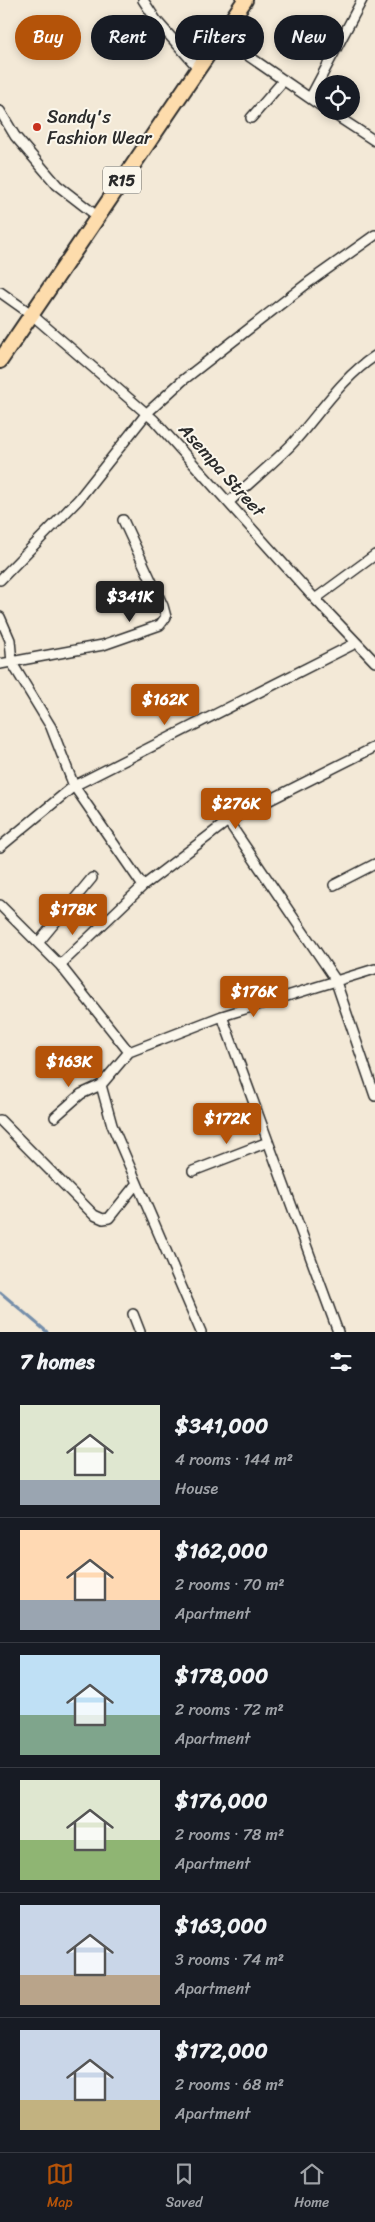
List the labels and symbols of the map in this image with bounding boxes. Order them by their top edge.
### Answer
place label: Sandy's Fashion Wear [47,101,153,154]
marker: Sandy's Fashion Wear [31,121,43,133]
road number: R15 [103,166,141,194]
street label: Asempa Street [170,415,274,525]
pin: $341K [95,580,165,623]
pin: $162K [130,684,200,726]
pin: $276K [201,788,271,830]
pin: $178K [38,894,108,936]
pin: $176K [219,976,289,1018]
pin: $163K [34,1046,104,1088]
pin: $172K [192,1102,262,1145]

